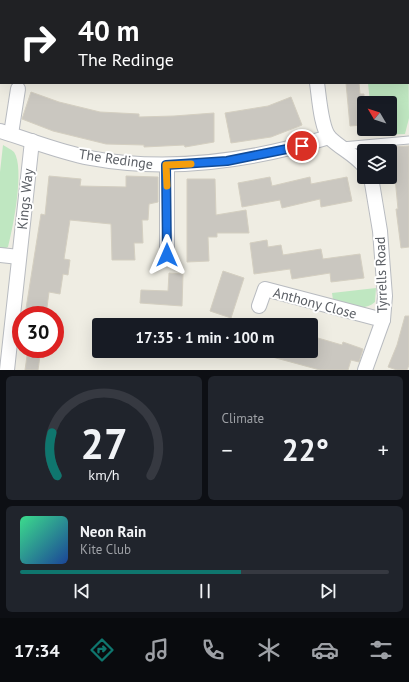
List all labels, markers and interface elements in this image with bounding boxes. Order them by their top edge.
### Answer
text: 40 m [78,12,139,49]
icon: right [12,16,64,68]
text: The Redinge [78,48,174,71]
north arrow [357,96,397,136]
map controls [357,96,397,184]
pin [285,129,319,163]
icon: arrive [291,135,313,157]
button: layers [357,144,397,184]
street label: The Redinge [78,145,154,173]
street label: Kings Way [13,167,37,230]
position arrow [146,234,188,276]
street label: Tyrrells Road [371,236,391,314]
street label: Anthony Close [271,283,359,323]
speed limit sign: 30 [12,306,64,358]
text: 17:35 · 1 min · 100 m [136,328,274,347]
text: Climate [222,410,264,427]
text: 27 [80,417,127,470]
text: 22° [282,430,329,469]
text: − [222,436,233,464]
text: + [378,436,389,464]
text: km/h [88,465,119,484]
text: Neon Rain [80,522,146,541]
text: Kite Club [80,541,131,558]
icon: previous [71,580,93,602]
icon: pause [194,580,216,602]
icon: next [317,580,339,602]
icon: directions [88,636,116,664]
icon: music [143,636,171,664]
icon: phone [199,636,227,664]
icon: climate [255,636,283,664]
icon: car [311,636,339,664]
icon: filters [367,636,395,664]
text: 17:34 [14,639,60,662]

